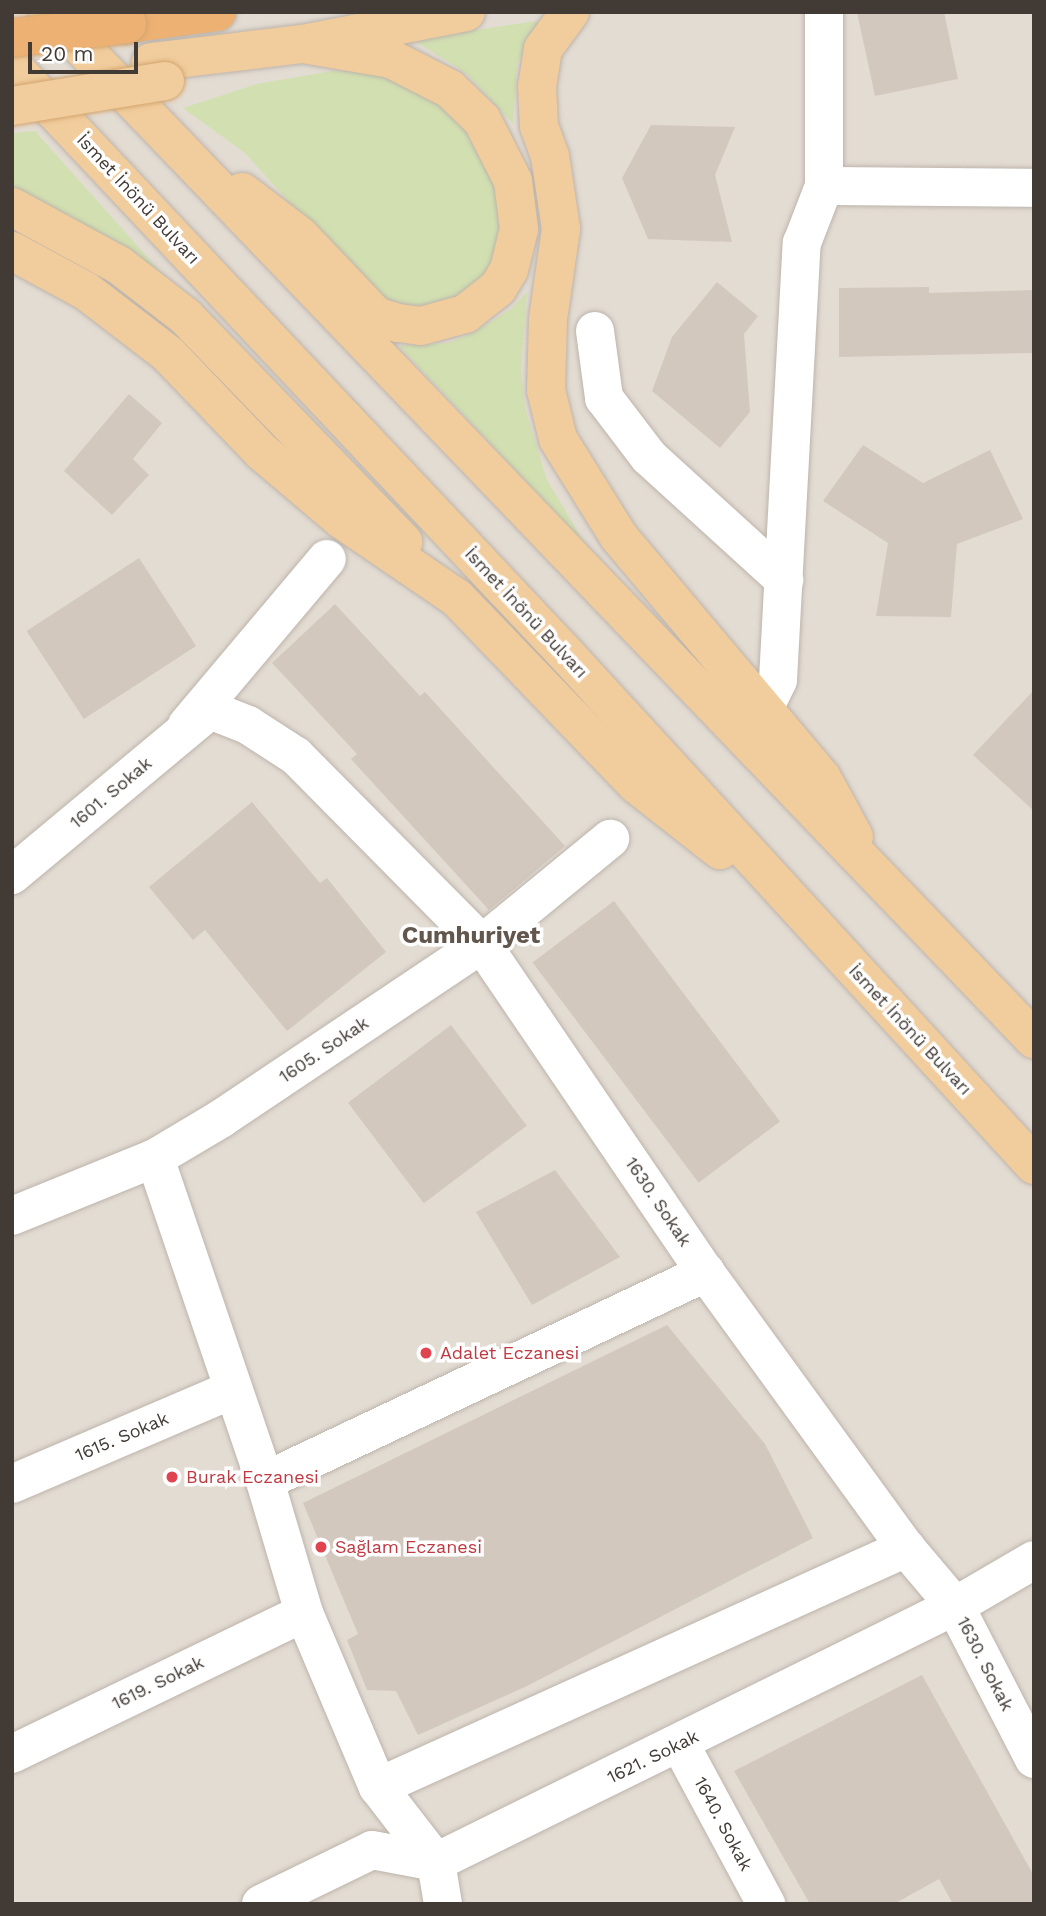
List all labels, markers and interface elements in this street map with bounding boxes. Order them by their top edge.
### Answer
scale bar [32,28,142,72]
text: 20 m [41,41,93,66]
street label: İsmet İnönü Bulvarı [72,129,204,269]
street label: İsmet İnönü Bulvarı [460,543,592,683]
street label: 1601. Sokak [66,753,156,833]
district label: Cumhuriyet [402,922,540,950]
street label: İsmet İnönü Bulvarı [844,960,976,1100]
street label: 1605. Sokak [275,1012,373,1088]
street label: 1630. Sokak [620,1153,696,1251]
place label: Adalet Eczanesi [440,1342,579,1364]
marker: Adalet Eczanesi [418,1345,434,1361]
street label: 1615. Sokak [72,1408,172,1466]
place label: Burak Eczanesi [186,1466,319,1488]
marker: Burak Eczanesi [164,1469,180,1485]
place label: Sağlam Eczanesi [335,1536,482,1558]
marker: Sağlam Eczanesi [313,1539,329,1555]
street label: 1630. Sokak [952,1613,1018,1715]
street label: 1619. Sokak [109,1651,207,1715]
street label: 1621. Sokak [604,1726,702,1788]
street label: 1640. Sokak [689,1773,757,1875]

